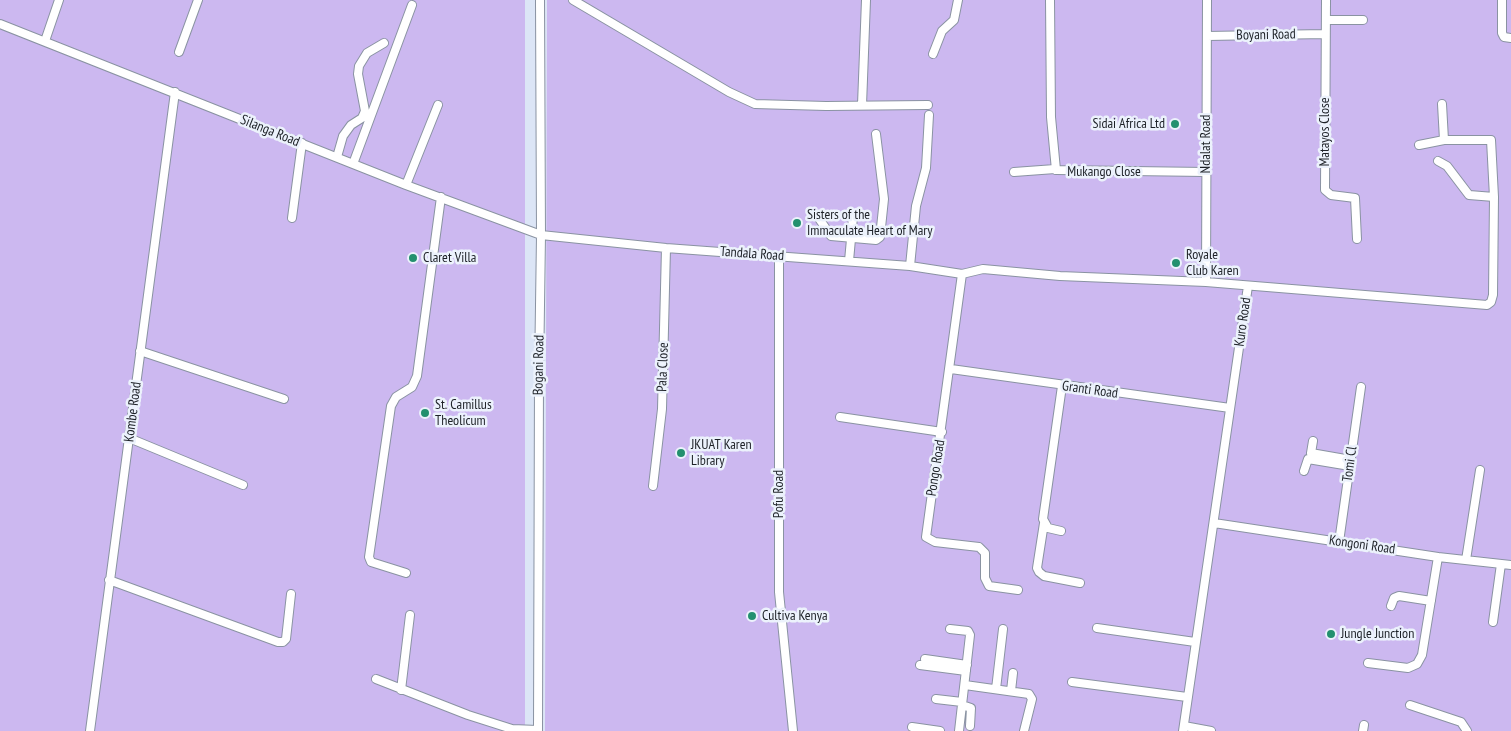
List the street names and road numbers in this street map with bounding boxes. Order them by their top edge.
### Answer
street label: Boyani Road [1236,26,1296,44]
street label: Matayos Close [1317,97,1333,167]
street label: Silanga Road [238,111,302,151]
street label: Ndalat Road [1198,115,1214,173]
street label: Mukango Close [1067,164,1141,180]
street label: Tandala Road [719,243,785,265]
street label: Kuro Road [1231,296,1255,348]
street label: Bogani Road [530,335,548,395]
street label: Pala Close [654,342,672,392]
street label: Granti Road [1061,378,1119,402]
street label: Kombe Road [121,381,145,443]
street label: Pongo Road [923,439,949,497]
street label: Tomi Cl [1339,445,1361,483]
street label: Pofu Road [771,470,787,518]
street label: Kongoni Road [1328,532,1396,558]

